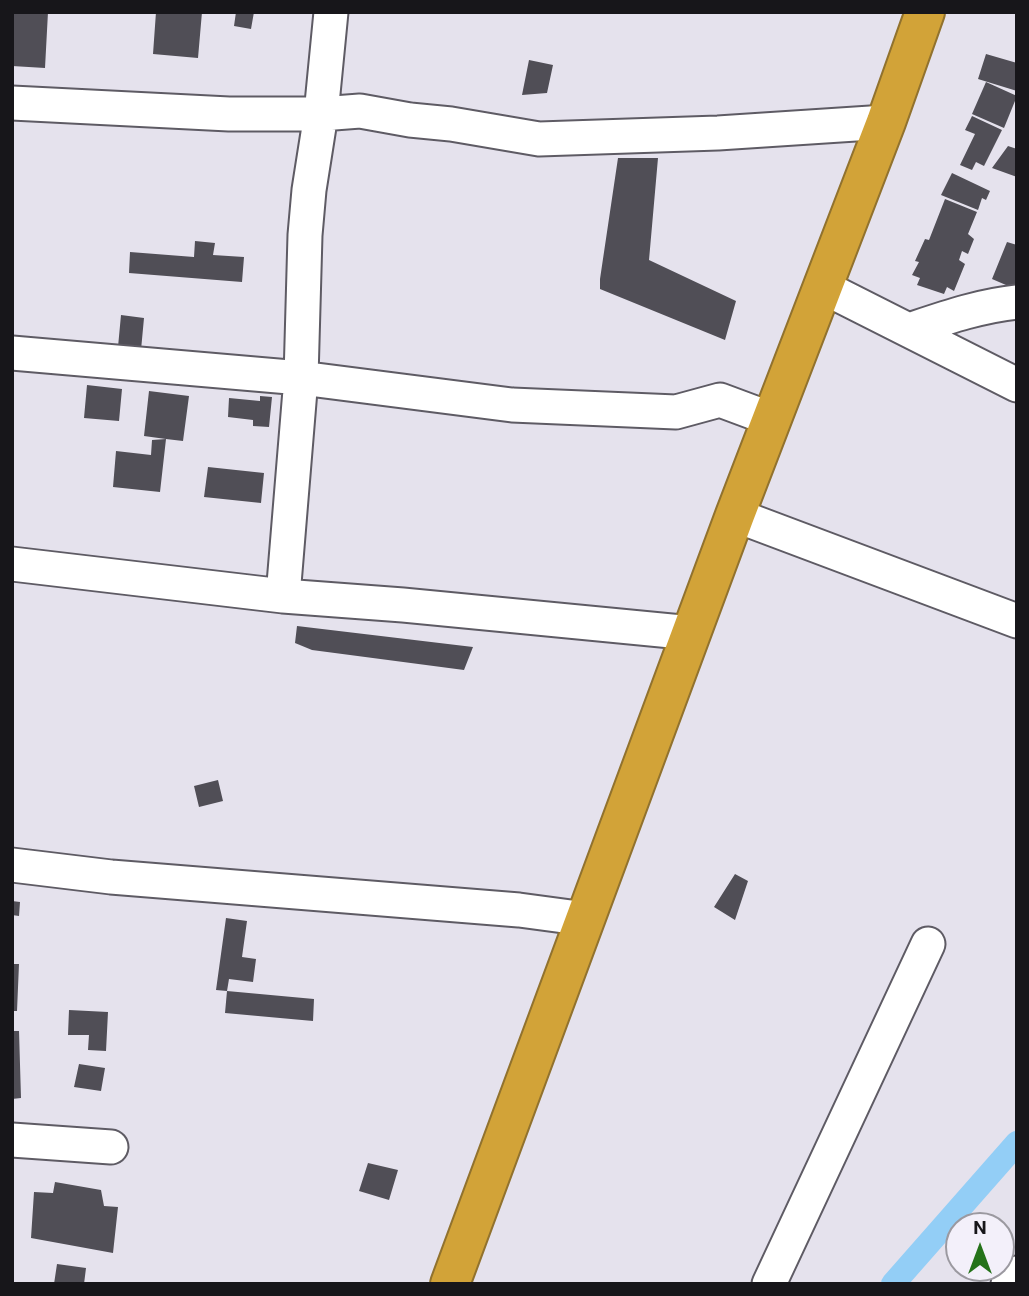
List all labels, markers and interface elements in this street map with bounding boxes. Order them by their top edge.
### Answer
north arrow [945,1212,1015,1282]
text: N [973,1216,987,1239]

